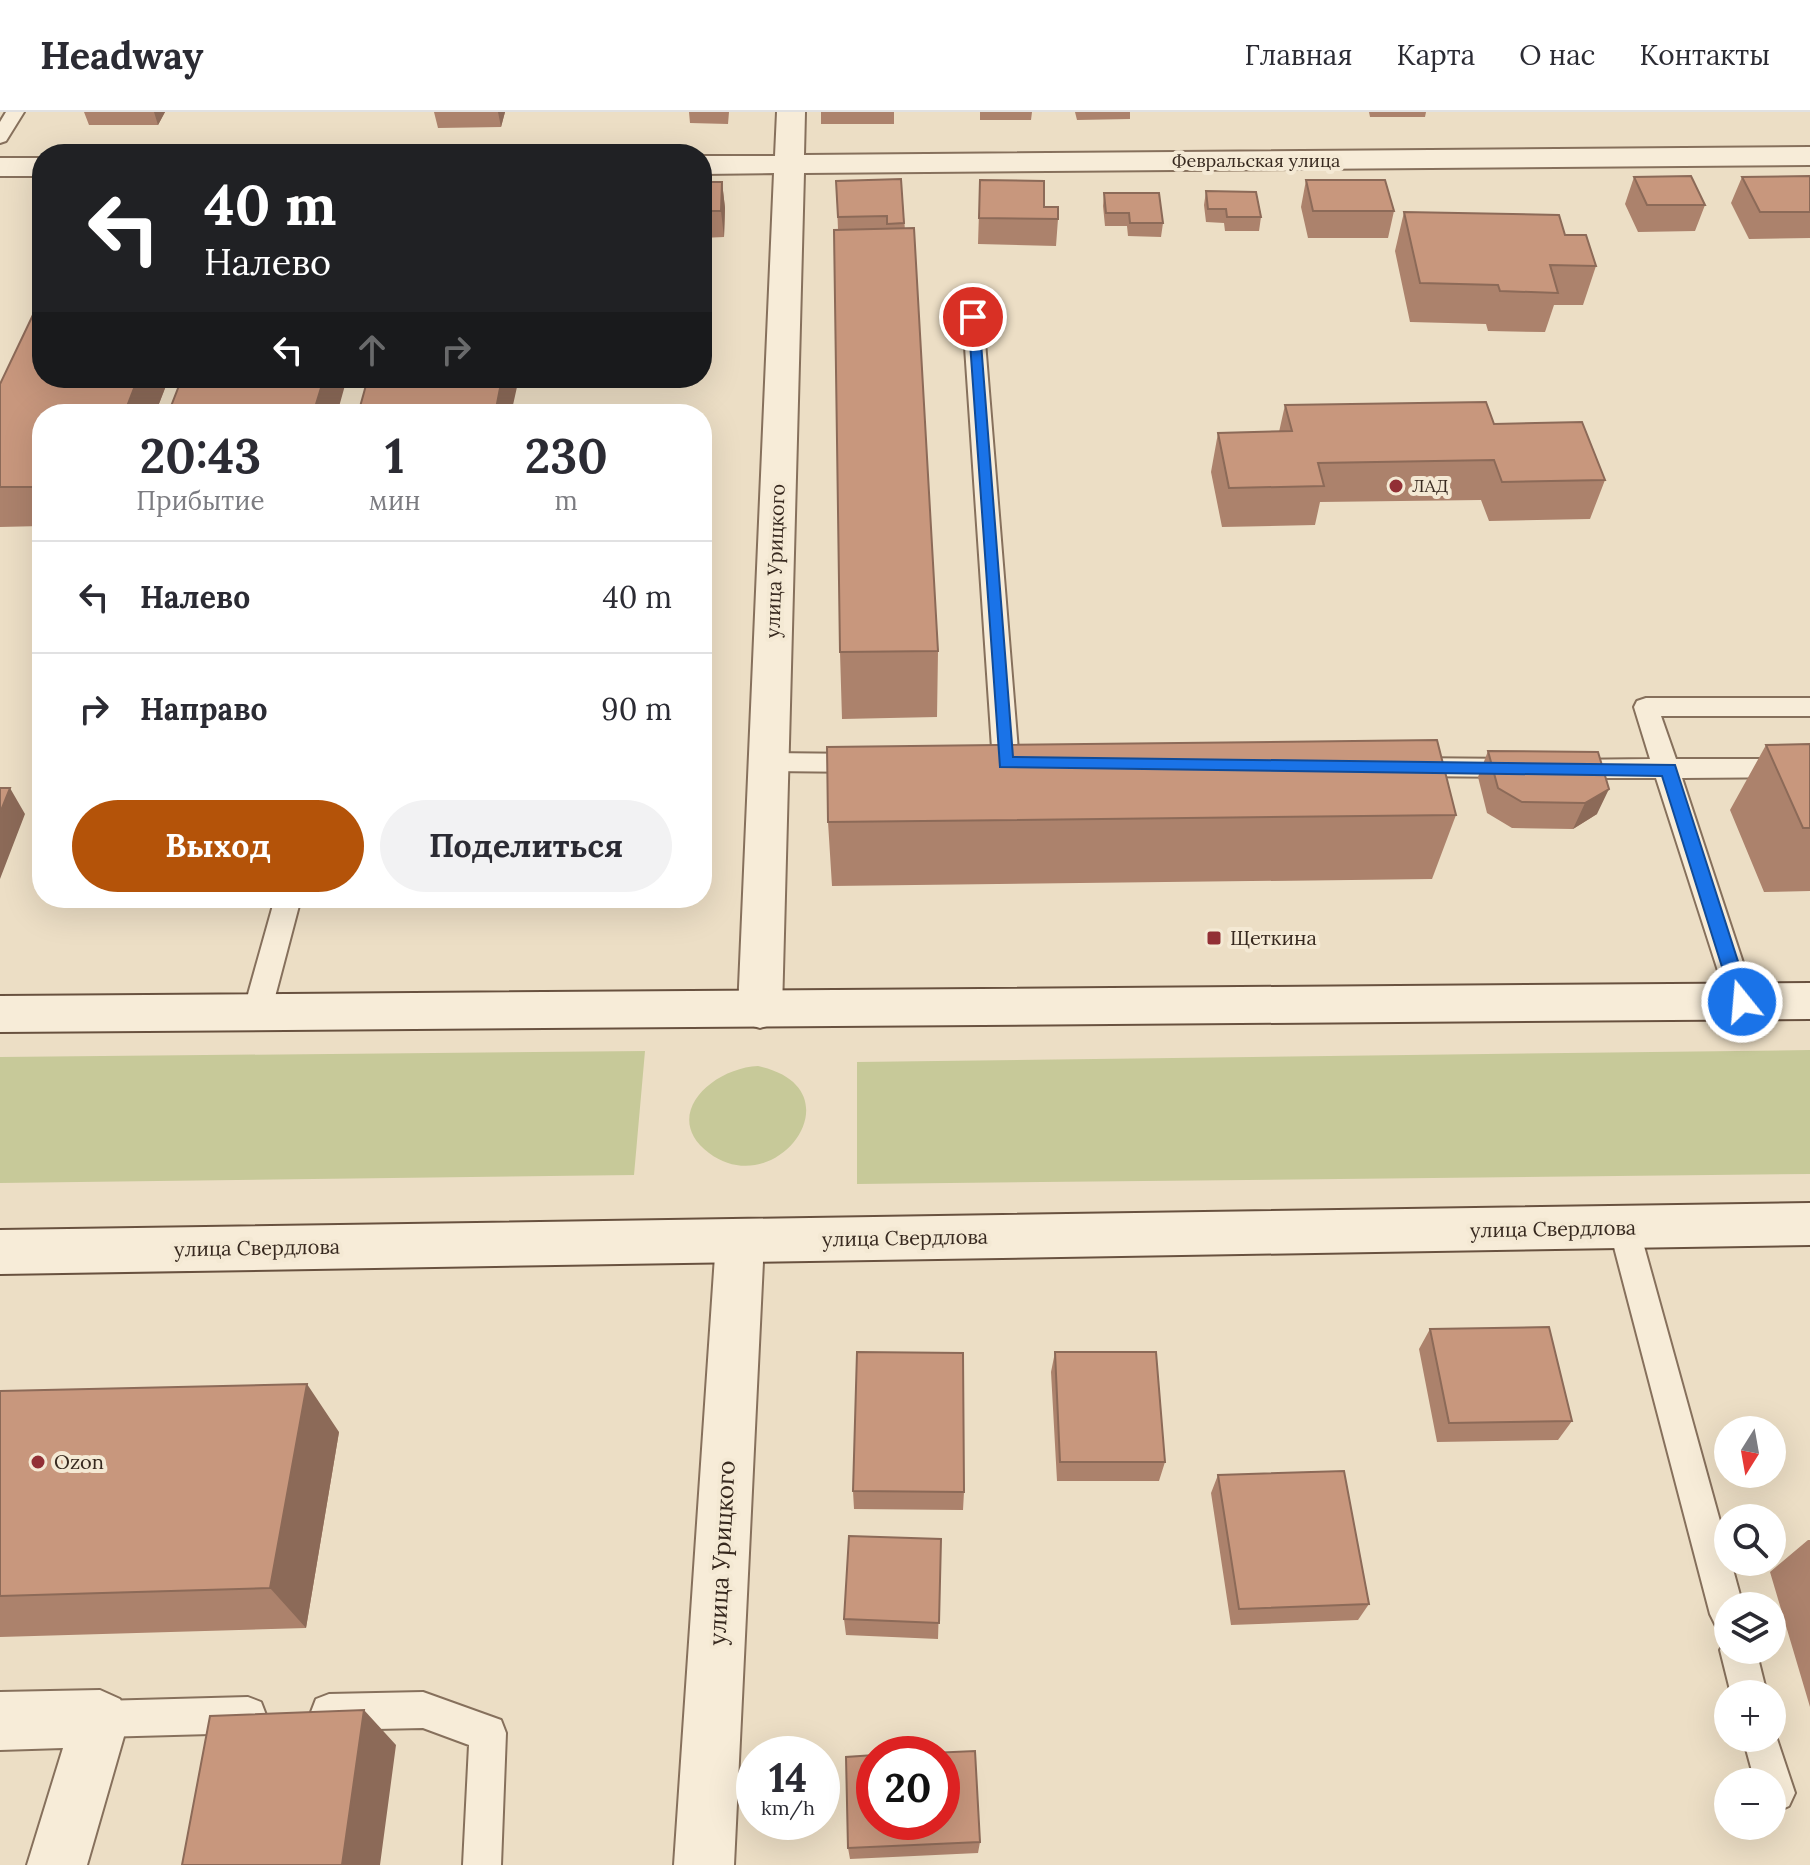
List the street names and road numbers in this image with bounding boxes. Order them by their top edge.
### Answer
street label: Февральская улица [1172,149,1340,172]
street label: улица Урицкого [759,483,790,639]
street label: улица Свердлова [1470,1215,1636,1242]
street label: улица Свердлова [822,1224,988,1251]
street label: улица Свердлова [174,1234,340,1261]
street label: улица Урицкого [701,1460,742,1646]

